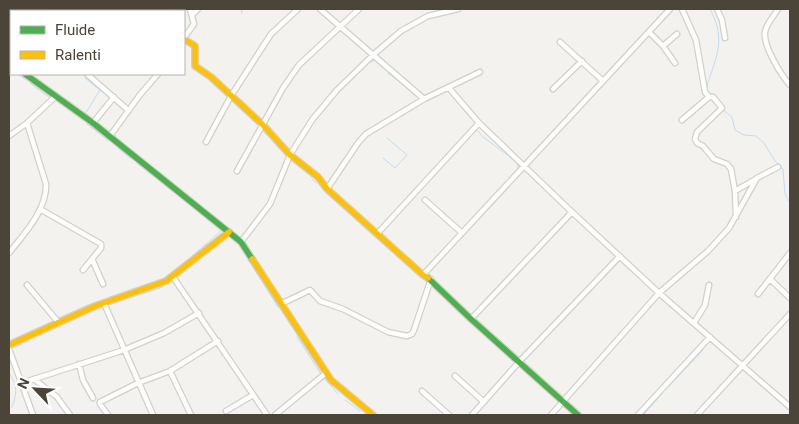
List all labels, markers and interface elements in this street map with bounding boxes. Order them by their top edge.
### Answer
legend [10,10,185,75]
text: Fluide [55,21,95,39]
text: Ralenti [55,46,101,64]
north arrow [10,364,60,414]
text: N [14,376,33,391]

